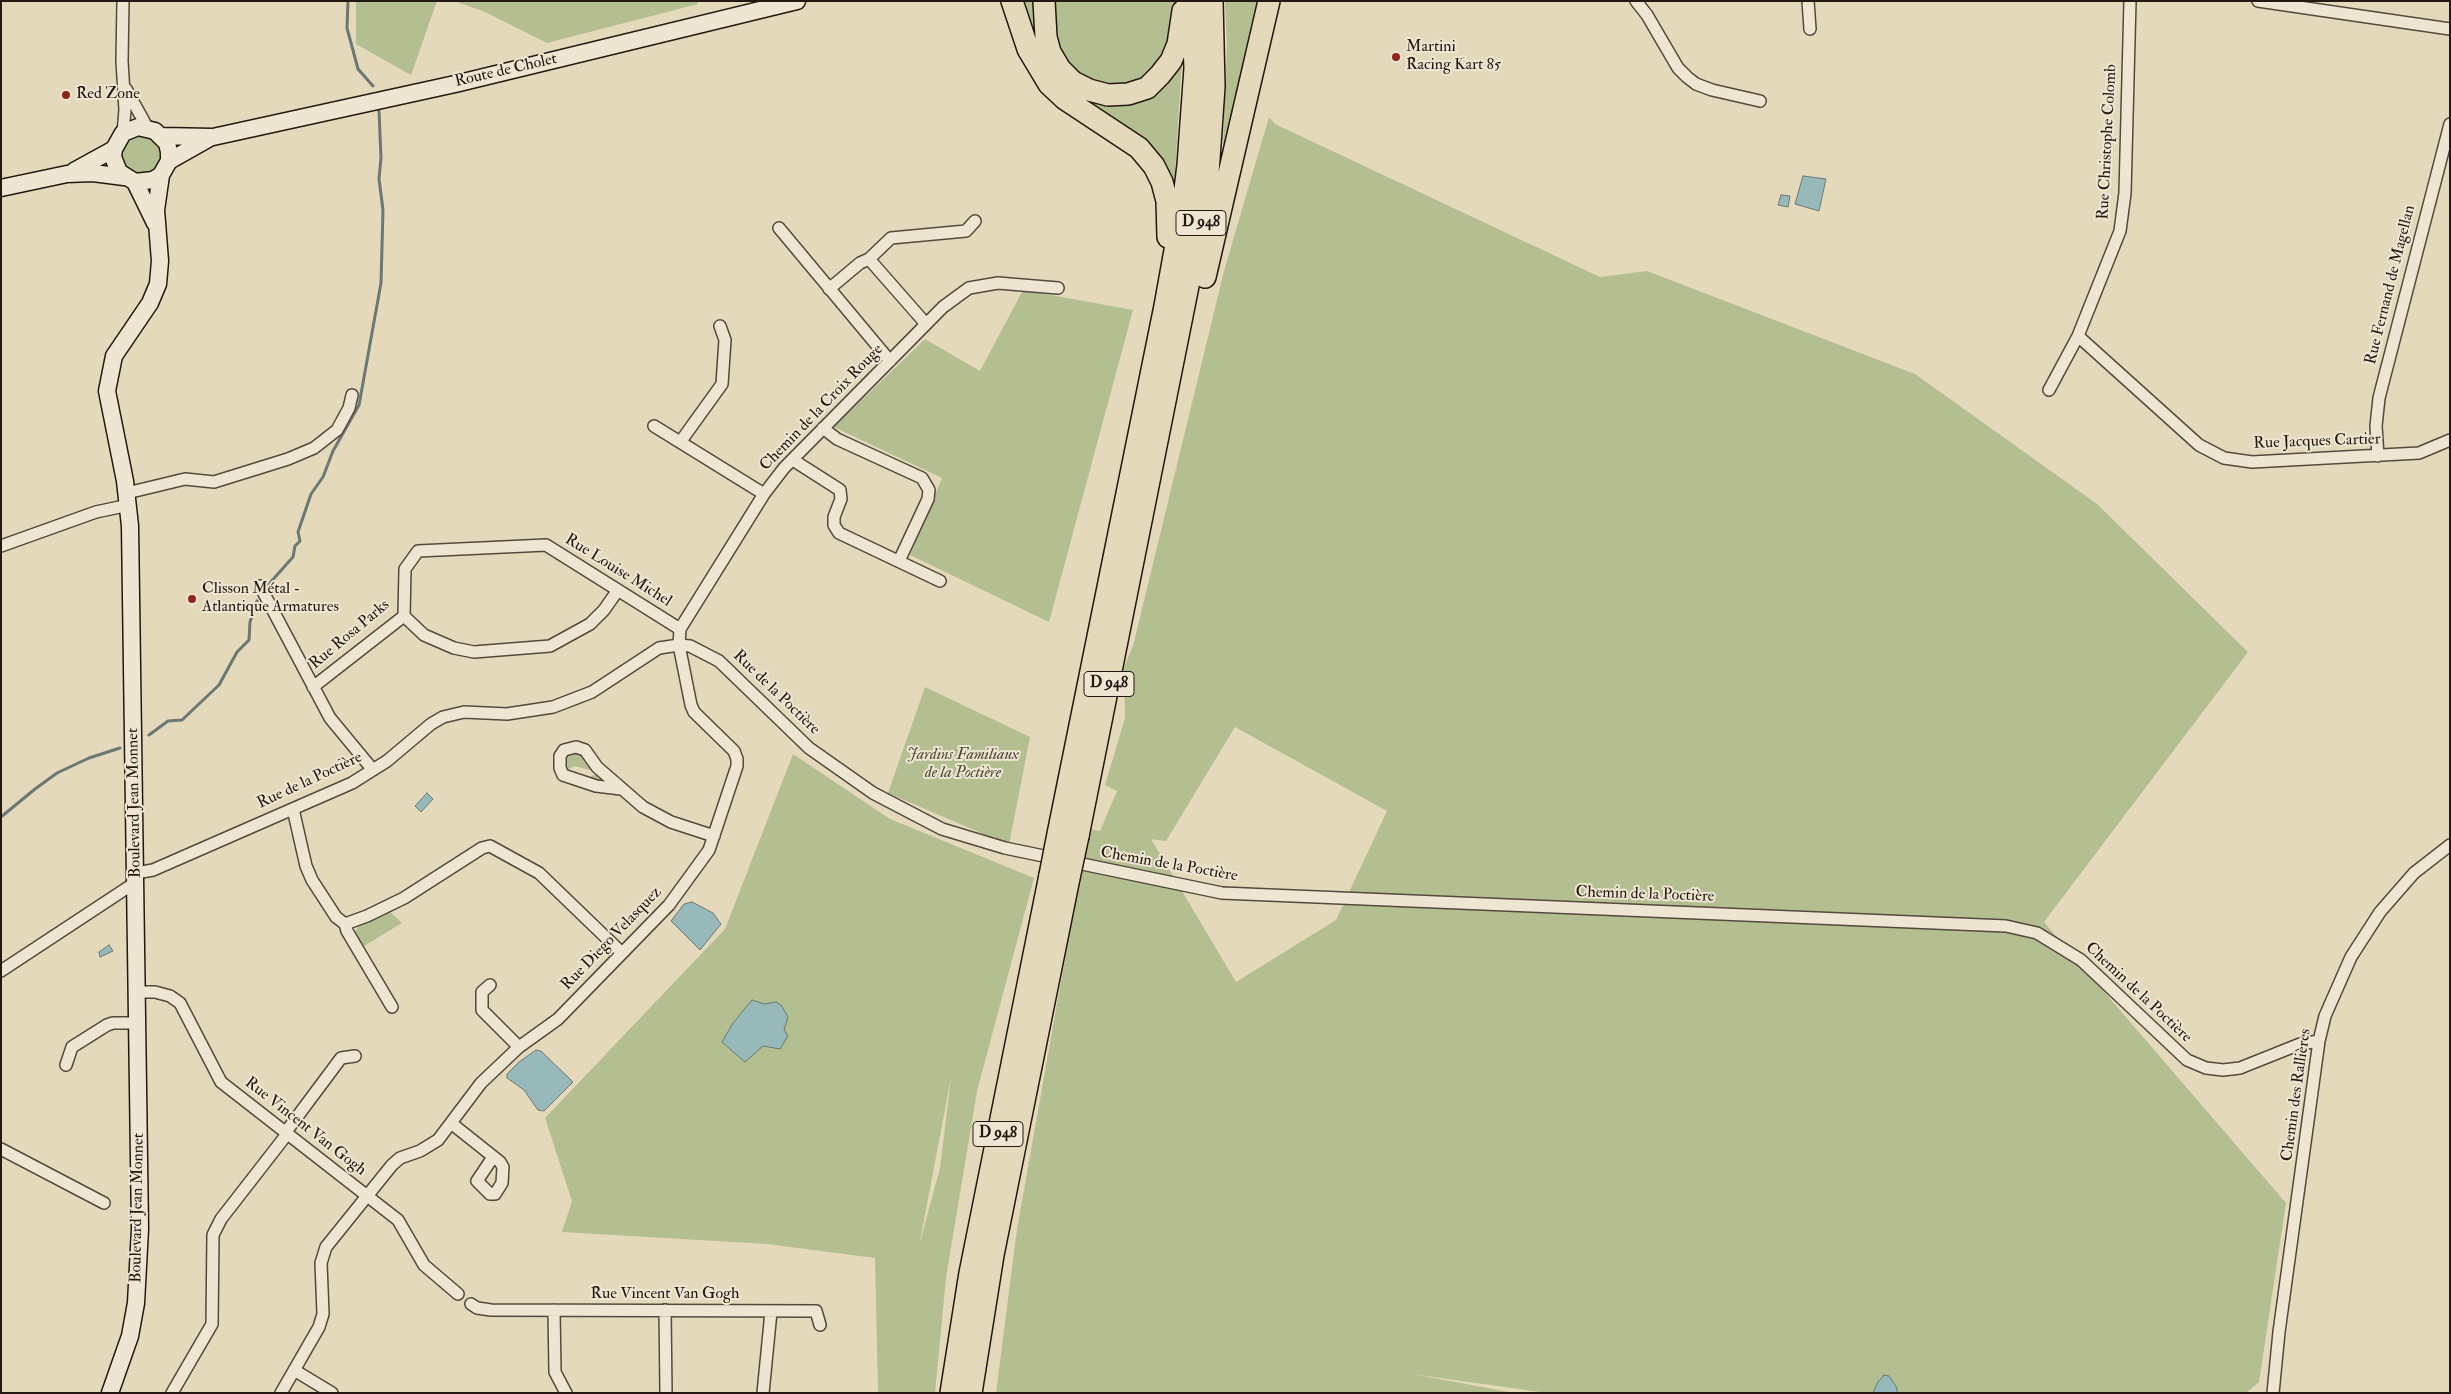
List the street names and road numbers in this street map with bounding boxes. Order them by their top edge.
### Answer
street label: Route de Cholet [453,50,559,92]
street label: Rue Christophe Colomb [2094,64,2122,220]
street label: Rue Fernand de Magellan [2362,203,2420,367]
road number: D 948 [1176,210,1226,236]
street label: Chemin de la Croix Rouge [756,341,888,475]
street label: Rue Jacques Cartier [2253,430,2381,454]
street label: Rue Louise Michel [561,530,675,612]
street label: Rue Rosa Parks [306,596,394,674]
street label: Rue de la Poctière [729,647,823,739]
road number: D 948 [1084,672,1134,696]
street label: Boulevard Jean Monnet [124,728,146,878]
street label: Rue de la Poctière [255,748,365,814]
street label: Chemin de la Poctière [1099,843,1239,887]
street label: Rue Diego Velasquez [558,883,666,995]
street label: Chemin de la Poctière [1575,883,1715,907]
street label: Chemin de la Poctière [2081,939,2195,1047]
street label: Chemin des Rallières [2278,1027,2316,1163]
street label: Rue Vincent Van Gogh [240,1074,370,1180]
road number: D 948 [973,1122,1023,1146]
street label: Boulevard Jean Monnet [127,1133,149,1283]
street label: Rue Vincent Van Gogh [591,1285,739,1305]

